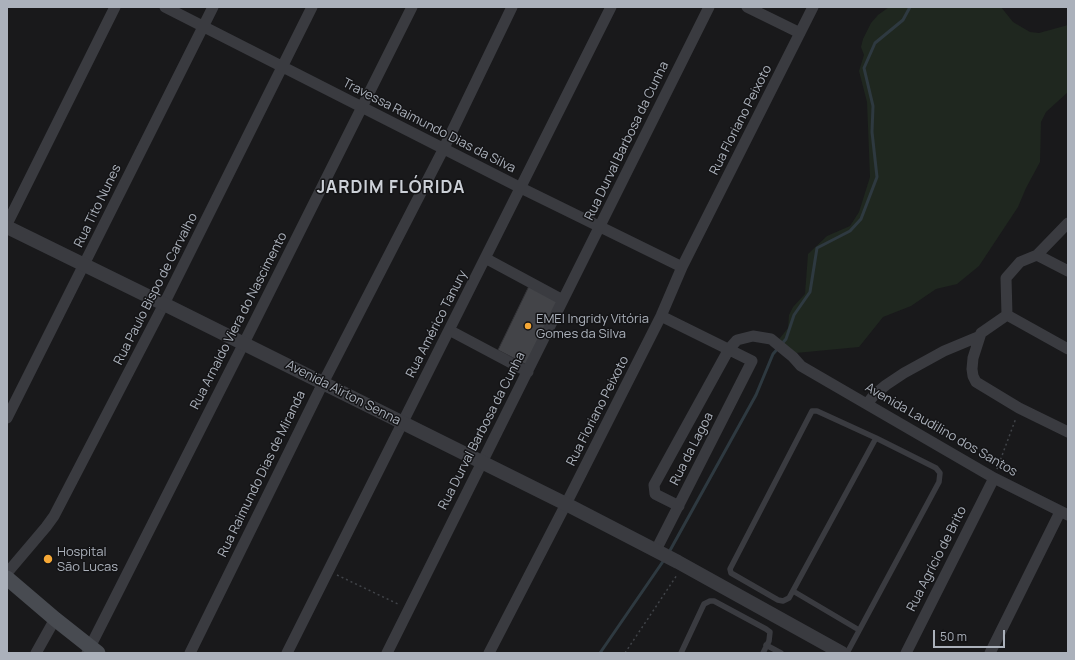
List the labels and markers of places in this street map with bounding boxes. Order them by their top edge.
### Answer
place label: EMEI lngridy Vitória Gomes da Silva [536,311,649,342]
marker: EMEI lngridy Vitória Gomes da Silva [523,321,533,331]
place label: Hospital São Lucas [57,544,118,575]
marker: Hospital São Lucas [42,553,54,565]

